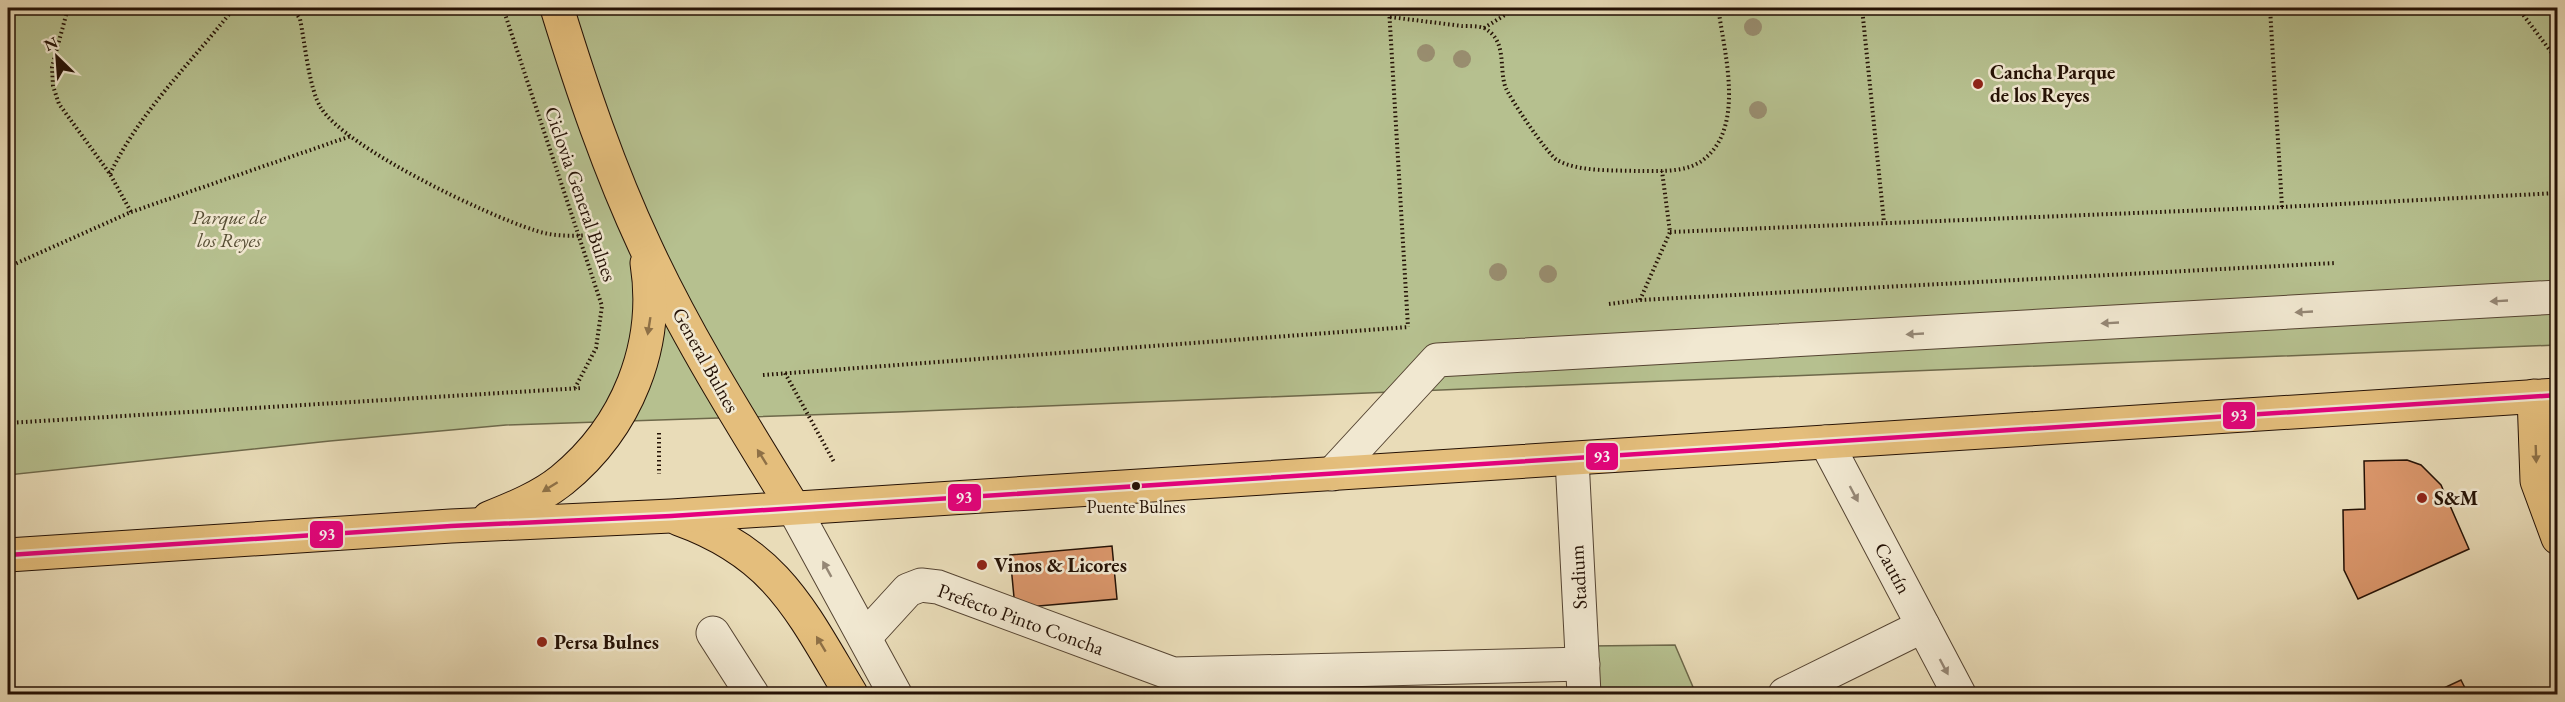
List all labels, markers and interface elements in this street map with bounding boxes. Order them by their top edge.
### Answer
north arrow [27,27,87,87]
text: N [41,32,61,56]
place label: Cancha Parque de los Reyes [1990,59,2115,108]
marker: Cancha Parque de los Reyes [1971,77,1985,91]
street label: Ciclovia General Bulnes [539,103,623,285]
park label: Parque de los Reyes [192,204,266,253]
one-way arrow [2490,296,2509,305]
street label: General Bulnes [666,303,746,417]
one-way arrow [2295,307,2314,316]
one-way arrow [644,316,653,335]
one-way arrow [2100,318,2119,327]
one-way arrow [1906,329,1925,338]
line badge: 93 [2222,401,2256,430]
text: 93 [2231,405,2247,426]
line badge: 93 [1585,442,1619,471]
one-way arrow [2531,445,2541,464]
text: 93 [1594,446,1610,467]
one-way arrow [757,449,768,465]
marker: Puente Bulnes [1130,480,1142,492]
one-way arrow [542,482,559,493]
line badge: 93 [947,483,982,512]
one-way arrow [1848,485,1858,503]
place label: S&M [2434,485,2478,511]
text: 93 [956,487,972,508]
marker: S&M [2415,491,2429,505]
place label: Puente Bulnes [1087,495,1186,518]
line badge: 93 [309,520,344,549]
text: 93 [319,524,335,545]
street label: Cautín [1869,538,1917,599]
street label: Stadium [1563,544,1593,610]
place label: Vinos & Licores [994,552,1127,578]
marker: Vinos & Licores [975,558,989,572]
one-way arrow [822,560,832,577]
street label: Prefecto Pinto Concha [934,577,1108,661]
place label: Persa Bulnes [554,629,659,655]
marker: Persa Bulnes [535,635,549,649]
one-way arrow [815,636,826,652]
one-way arrow [1939,658,1949,675]

